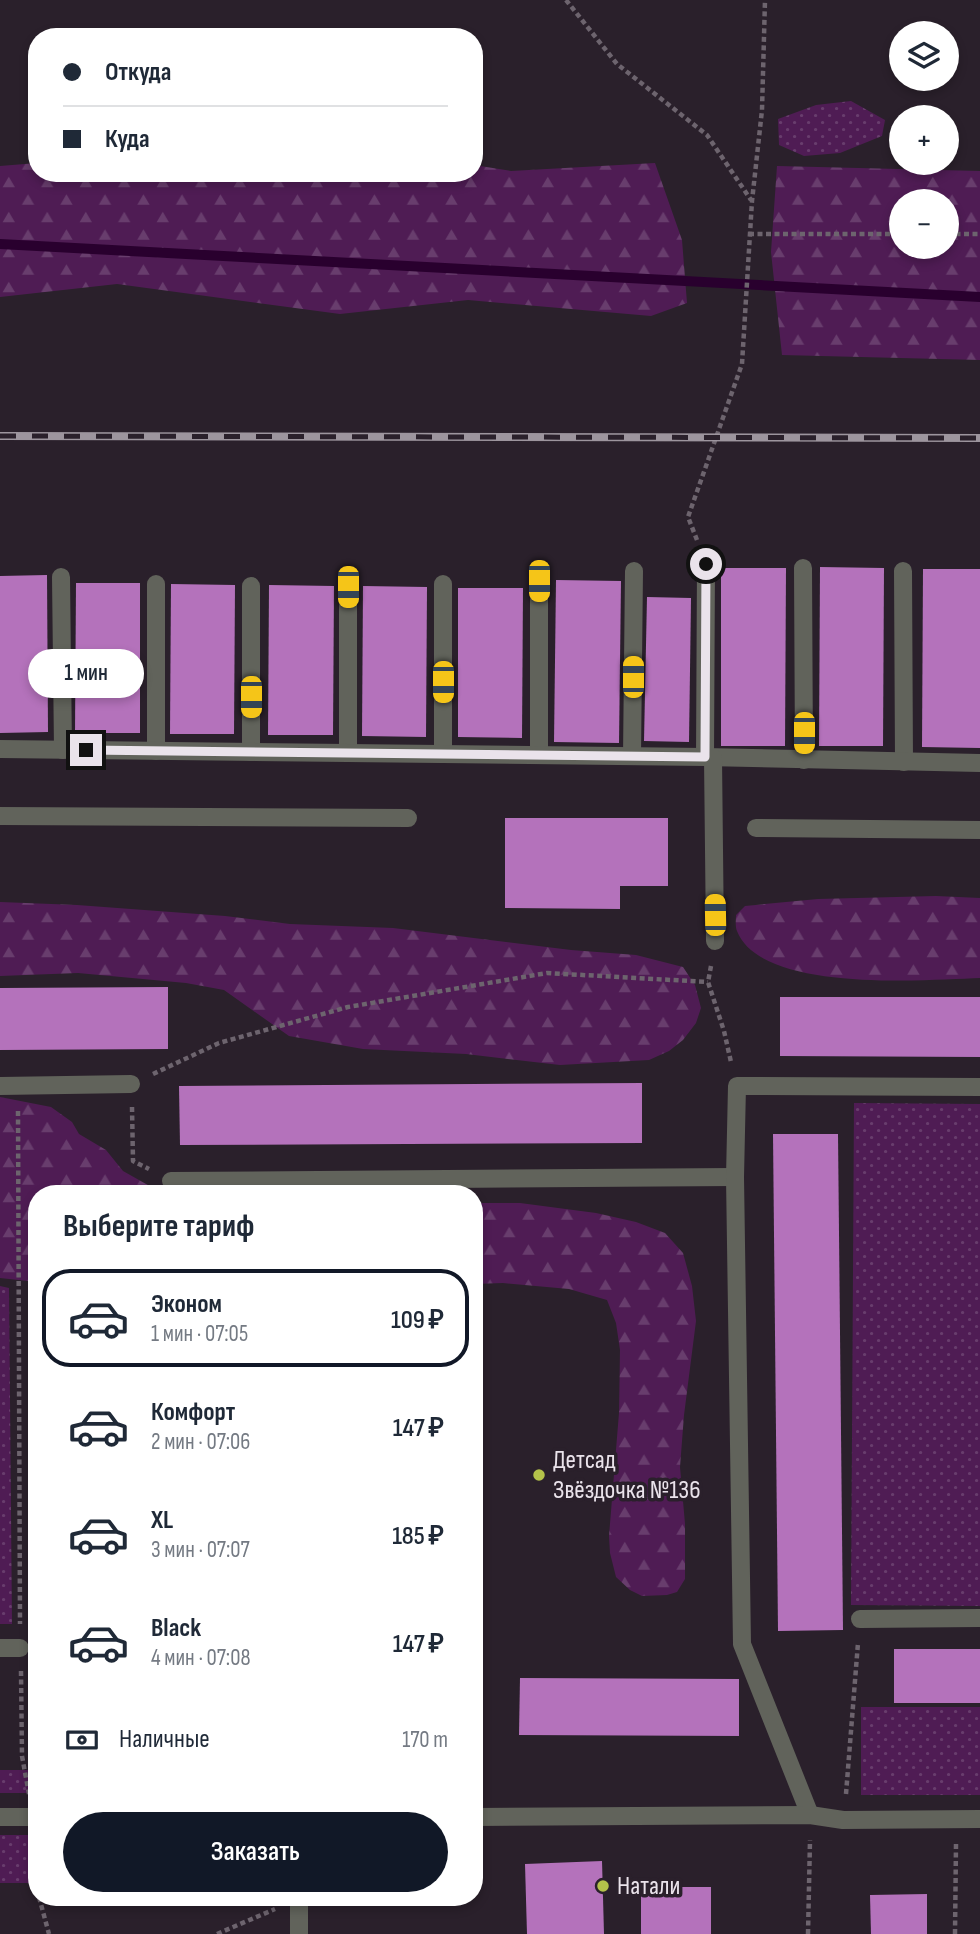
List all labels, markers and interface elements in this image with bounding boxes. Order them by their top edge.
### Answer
map controls [889,21,959,259]
button: layers [889,21,959,91]
text: Откуда [105,57,171,88]
button: + [889,105,959,175]
text: Куда [105,124,150,155]
button: − [889,189,959,259]
route start [690,548,722,580]
car [529,560,550,602]
car [338,566,359,608]
callout: 1 мин [28,648,144,698]
car [623,656,644,698]
text: 1 мин [64,659,108,687]
car [433,661,454,703]
car [241,676,262,718]
car [794,712,815,754]
route end [70,734,102,766]
car [705,894,726,936]
text: Выберите тариф [63,1207,254,1246]
icon: car [67,1287,130,1350]
text: Эконом [151,1289,222,1320]
text: 109 ₽ [391,1305,444,1336]
text: 1 мин · 07:05 [151,1320,248,1348]
icon: car [67,1395,130,1458]
text: Комфорт [151,1397,235,1428]
text: 147 ₽ [393,1413,444,1444]
text: 2 мин · 07:06 [151,1428,250,1456]
place label: Детсад Звёздочка №136 [553,1445,701,1506]
marker: Детсад Звёздочка №136 [531,1467,547,1483]
icon: car [67,1503,130,1566]
text: XL [151,1505,173,1536]
text: 185 ₽ [392,1521,444,1552]
text: 3 мин · 07:07 [151,1536,250,1564]
icon: car [67,1611,130,1674]
text: Black [151,1613,201,1644]
text: 147 ₽ [393,1629,444,1660]
text: 4 мин · 07:08 [151,1644,251,1672]
icon: cash [63,1721,101,1759]
text: Наличные [119,1724,210,1755]
text: 170 m [402,1726,448,1754]
button: Заказать [63,1812,448,1892]
place label: Натали [617,1871,680,1902]
marker: Натали [595,1878,611,1894]

